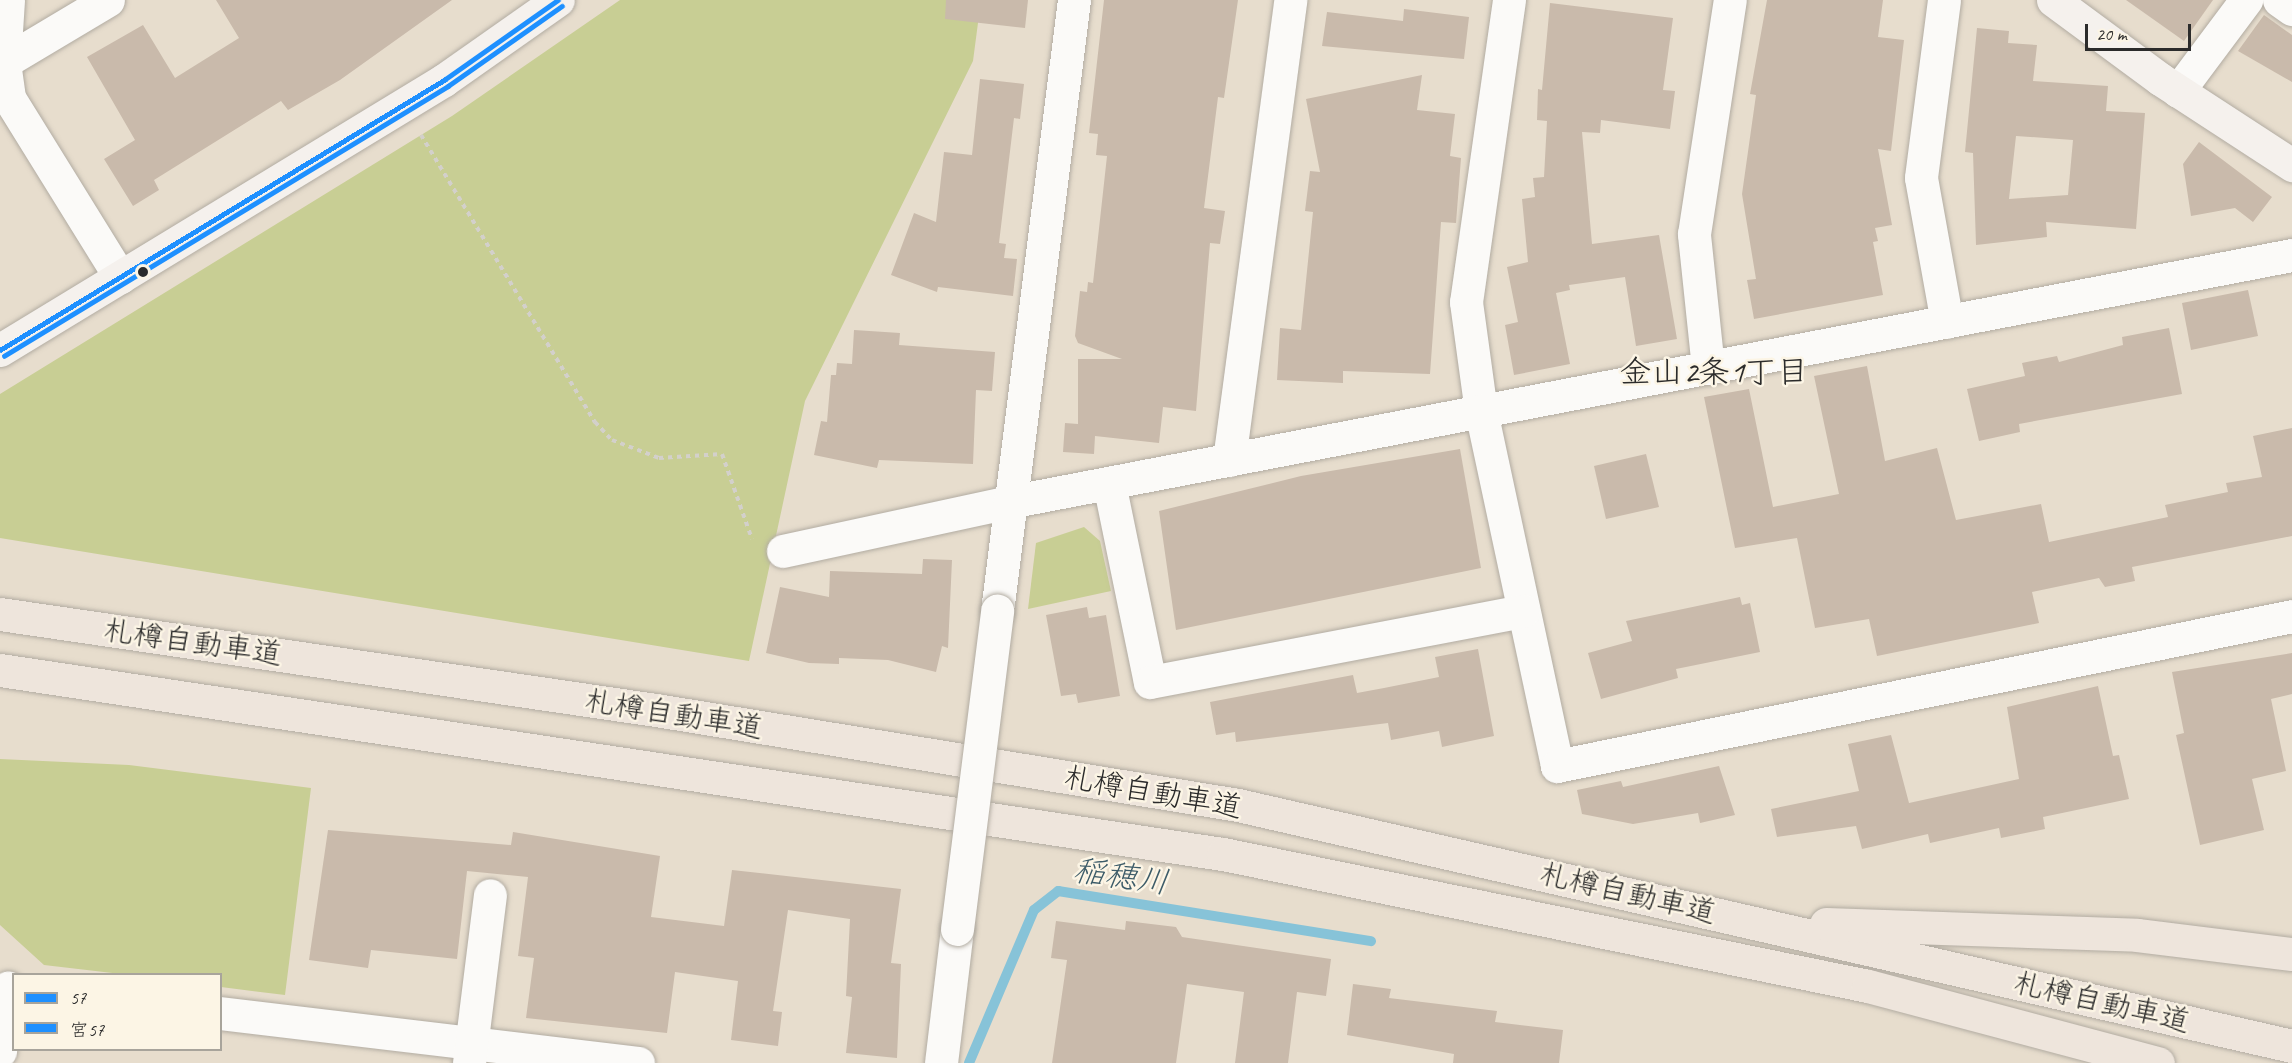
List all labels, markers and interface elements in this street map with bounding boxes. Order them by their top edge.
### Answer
scale bar [2088,12,2194,50]
text: 20 m [2096,23,2127,45]
unlabelled marker [137,266,149,278]
district label: 金山2条1丁目 [1620,353,1808,391]
street label: 札樽自動車道 [101,612,285,672]
street label: 札樽自動車道 [582,682,766,746]
street label: 札樽自動車道 [1061,759,1245,825]
water label: 稲穂川 [1071,851,1171,903]
street label: 札樽自動車道 [1536,855,1720,931]
street label: 札樽自動車道 [2010,964,2194,1040]
legend [12,973,222,1051]
text: 57 [70,987,86,1009]
text: 宮57 [70,1019,104,1041]

